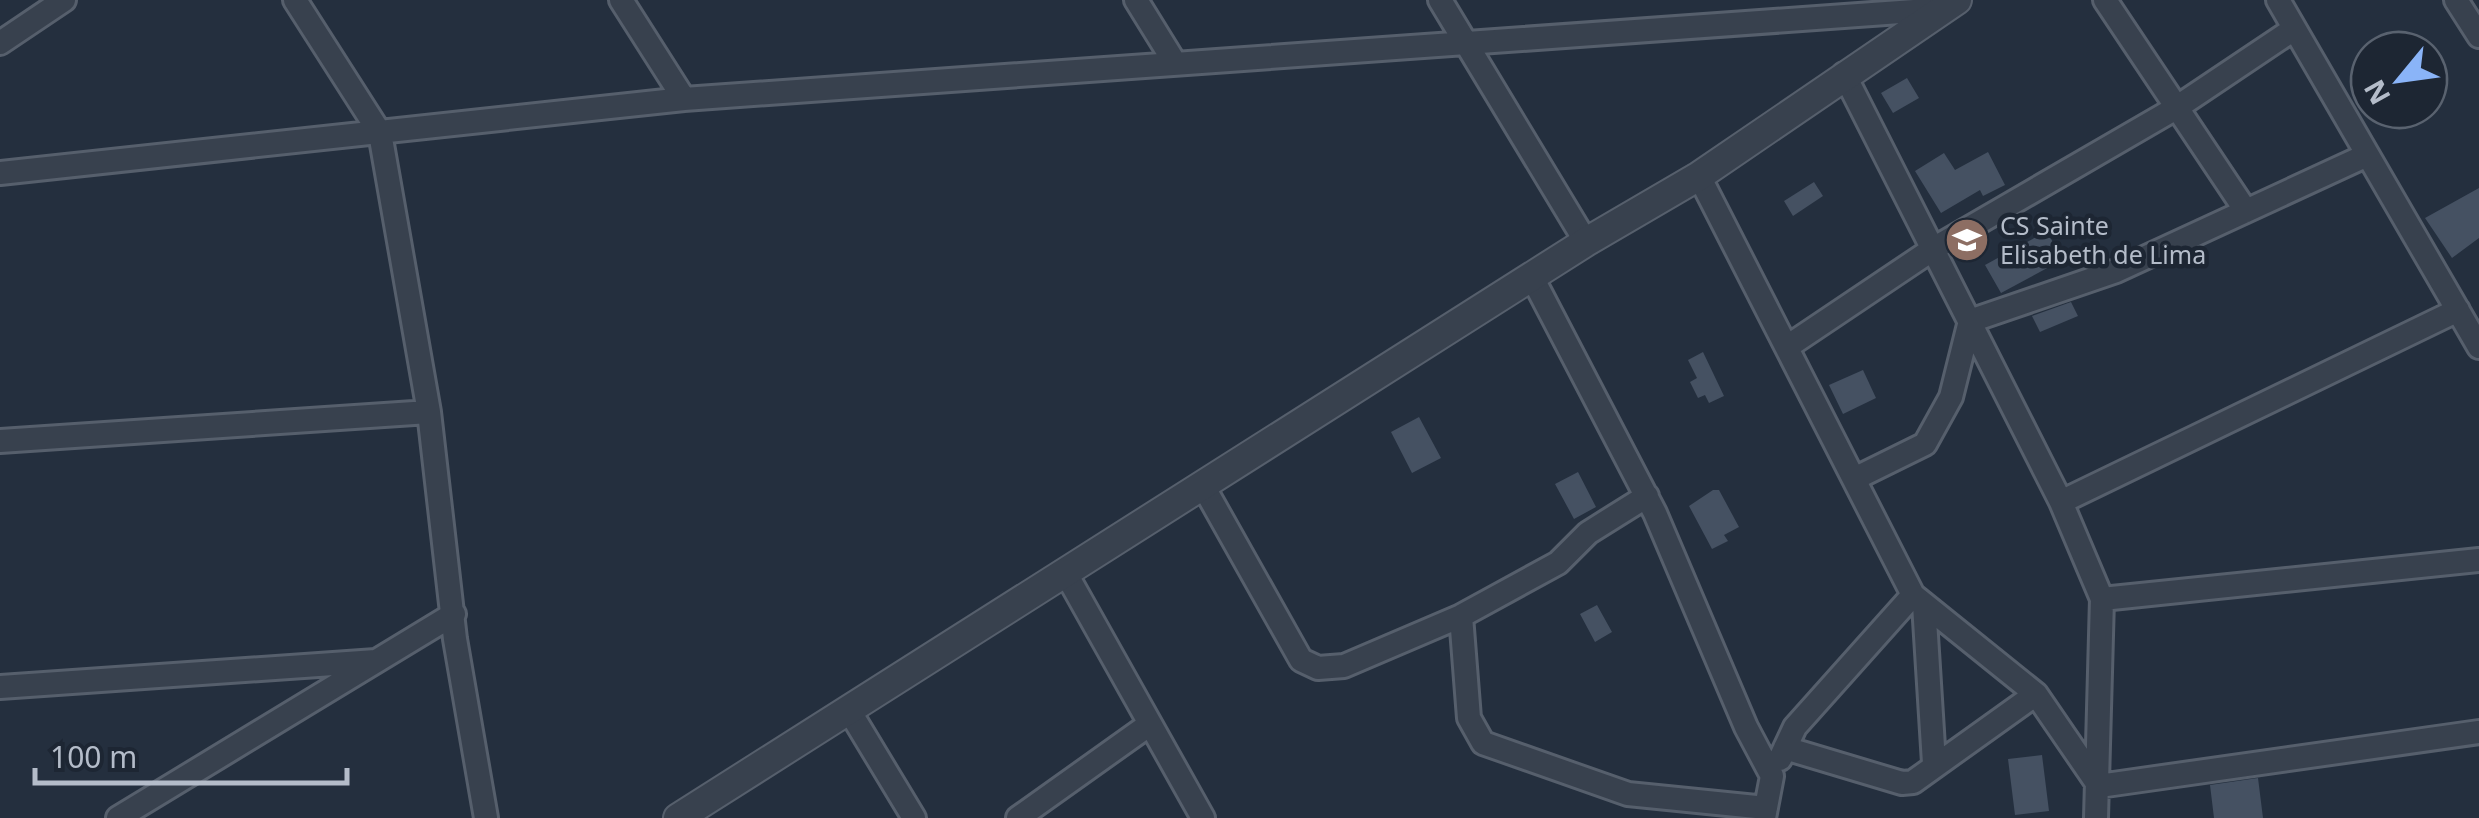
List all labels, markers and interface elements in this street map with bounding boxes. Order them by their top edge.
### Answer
north arrow [2349,30,2449,130]
text: N [2354,73,2398,112]
place label: CS Sainte Elisabeth de Lima [2000,208,2206,271]
school or university icon: CS Sainte Elisabeth de Lima [1944,217,1990,263]
scale bar [35,723,348,785]
text: 100 m [50,736,137,777]

